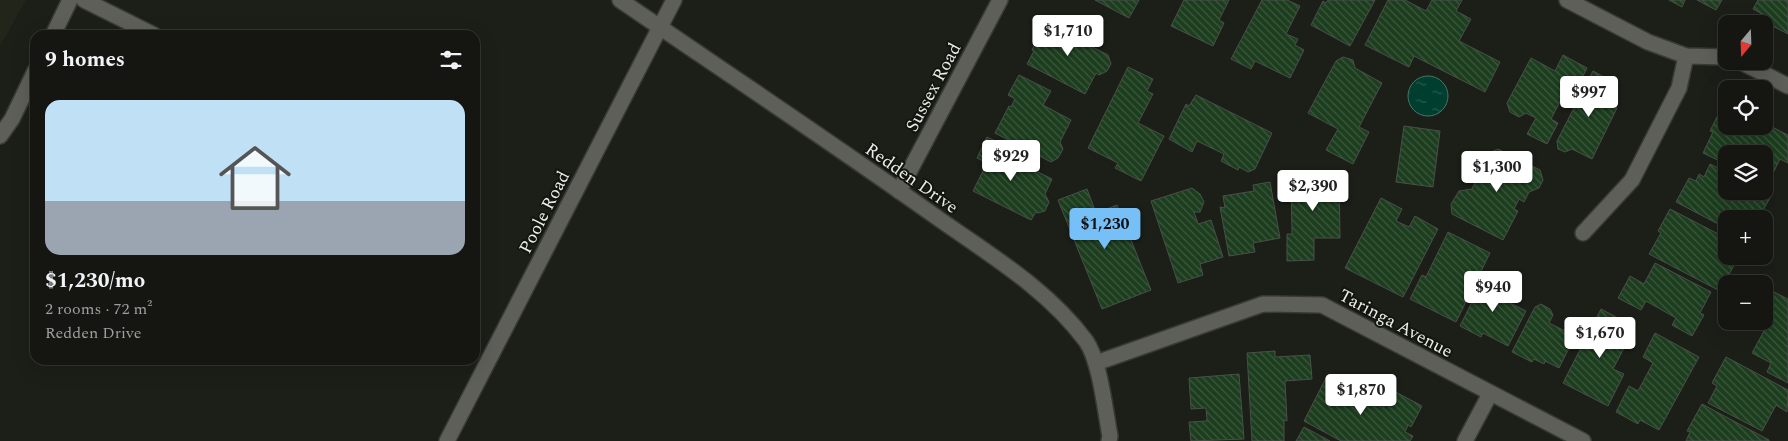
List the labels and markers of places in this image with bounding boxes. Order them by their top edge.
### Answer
pin: $1,710 [1027,15,1109,57]
pin: $997 [1559,76,1619,118]
pin: $929 [981,140,1041,182]
pin: $1,300 [1456,150,1538,193]
pin: $2,390 [1272,170,1354,212]
pin: $1,230 [1064,208,1146,250]
pin: $940 [1463,270,1523,313]
pin: $1,670 [1559,316,1641,359]
pin: $1,870 [1320,374,1402,416]

